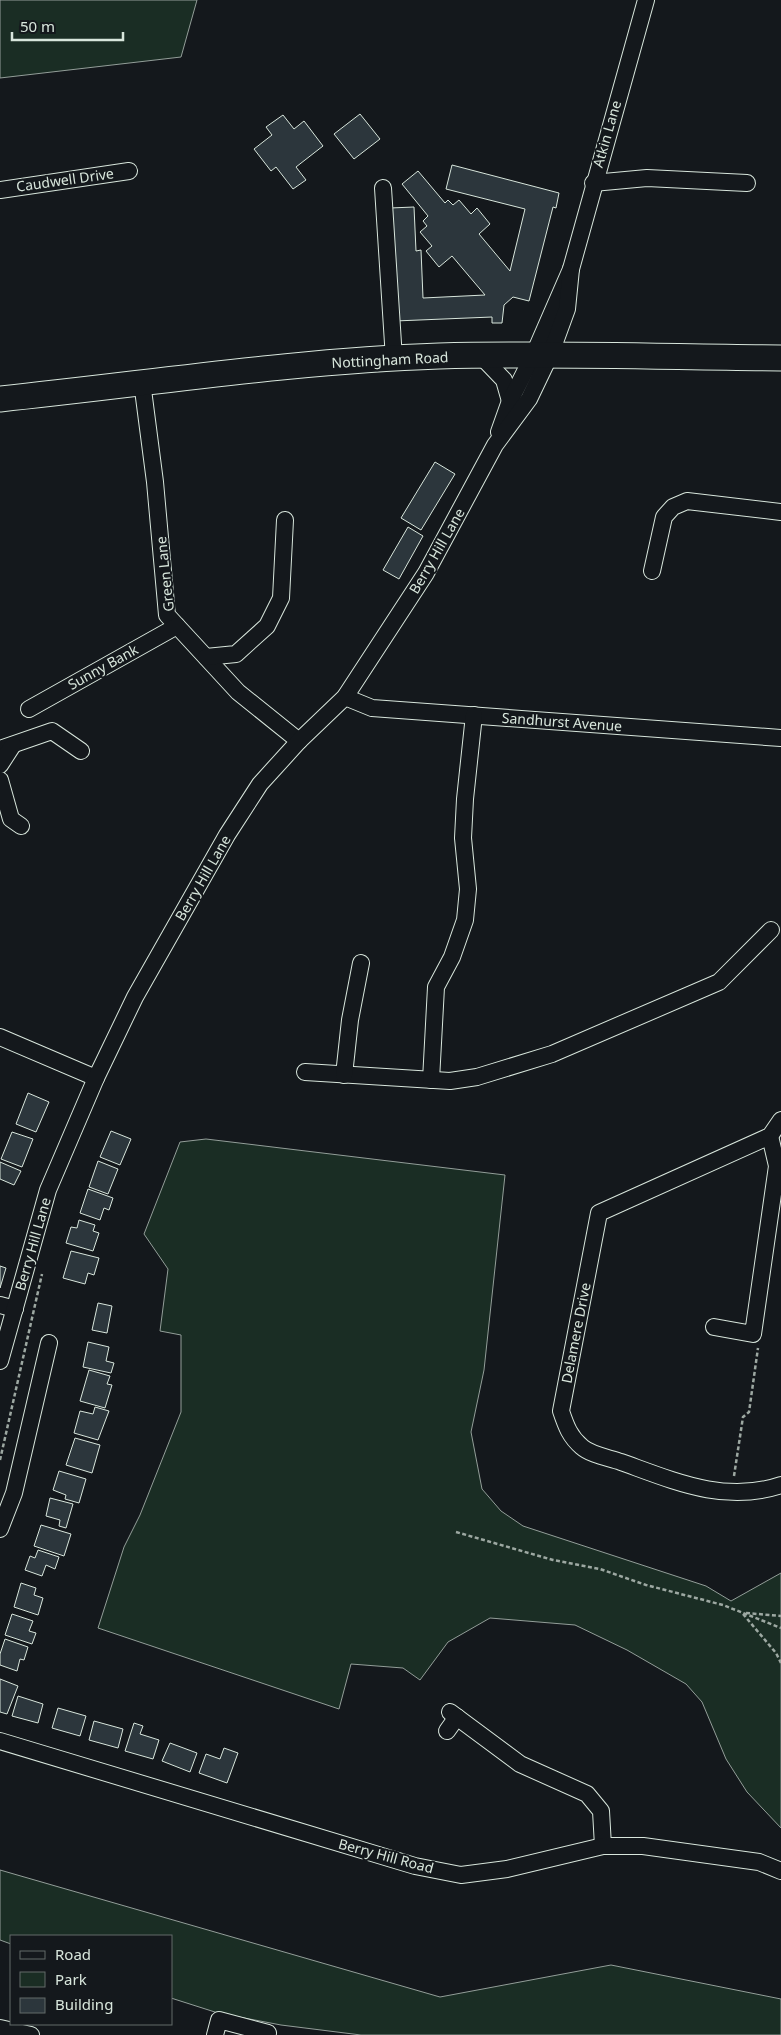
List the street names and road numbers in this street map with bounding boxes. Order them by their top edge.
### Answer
street label: Atkin Lane [588,98,625,170]
street label: Caudwell Drive [15,163,115,196]
street label: Nottingham Road [331,347,449,372]
street label: Berry Hill Lane [404,504,469,597]
street label: Green Lane [151,535,178,613]
street label: Sunny Bank [64,639,142,694]
street label: Sandhurst Avenue [501,708,623,735]
street label: Berry Hill Lane [170,831,235,924]
street label: Berry Hill Lane [10,1195,55,1293]
street label: Delamere Drive [556,1281,595,1385]
street label: Berry Hill Road [336,1834,436,1877]

